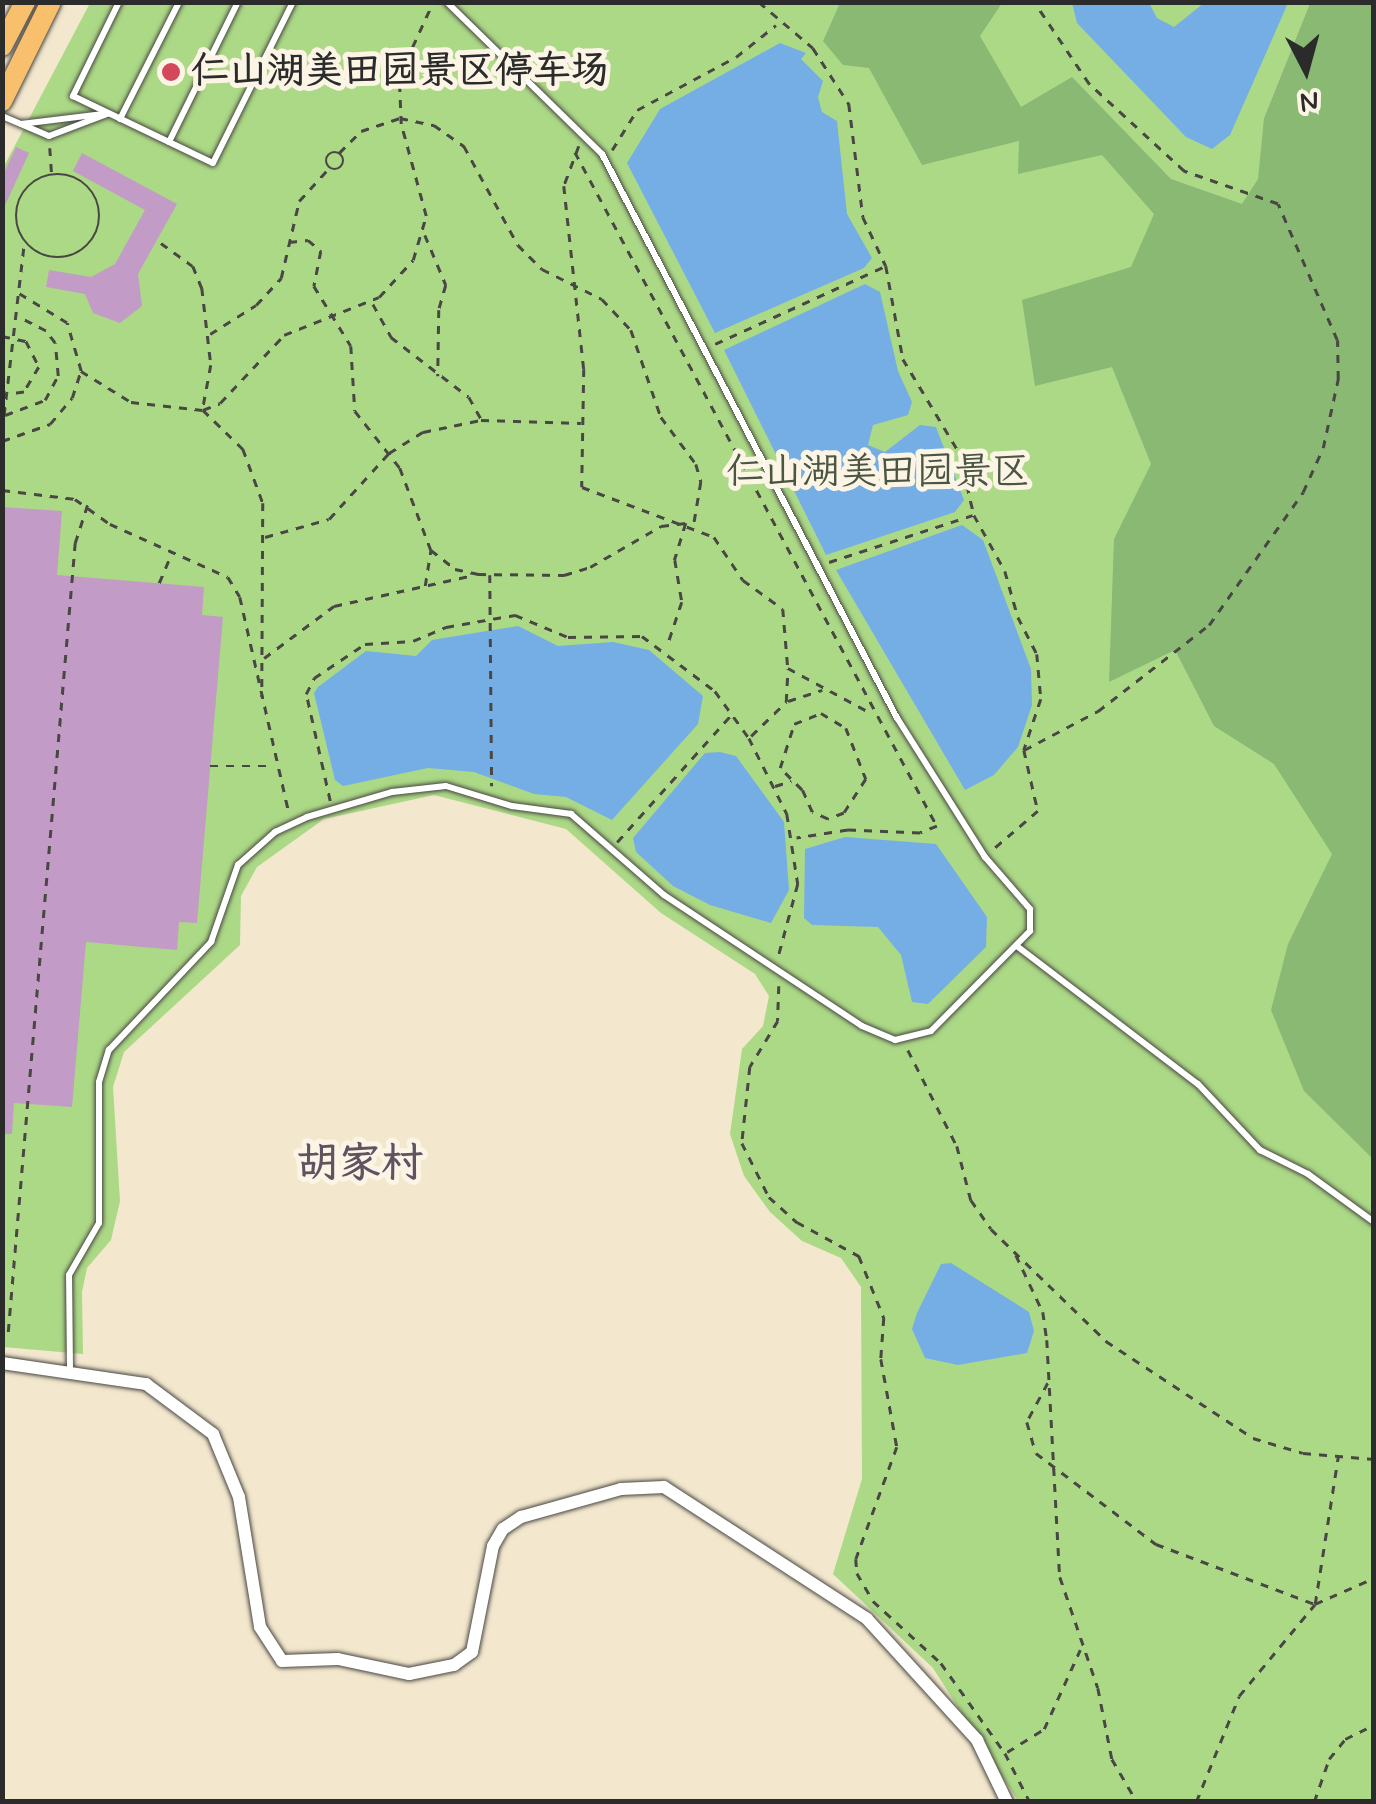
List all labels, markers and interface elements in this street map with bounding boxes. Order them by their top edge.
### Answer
north arrow [1256,20,1356,120]
place label: 仁山湖美田园景区停车场 [191,49,609,95]
marker: 仁山湖美田园景区停车场 [160,61,182,83]
text: N [1298,81,1320,120]
park label: 仁山湖美田园景区 [726,450,1030,496]
district label: 胡家村 [297,1140,423,1190]

